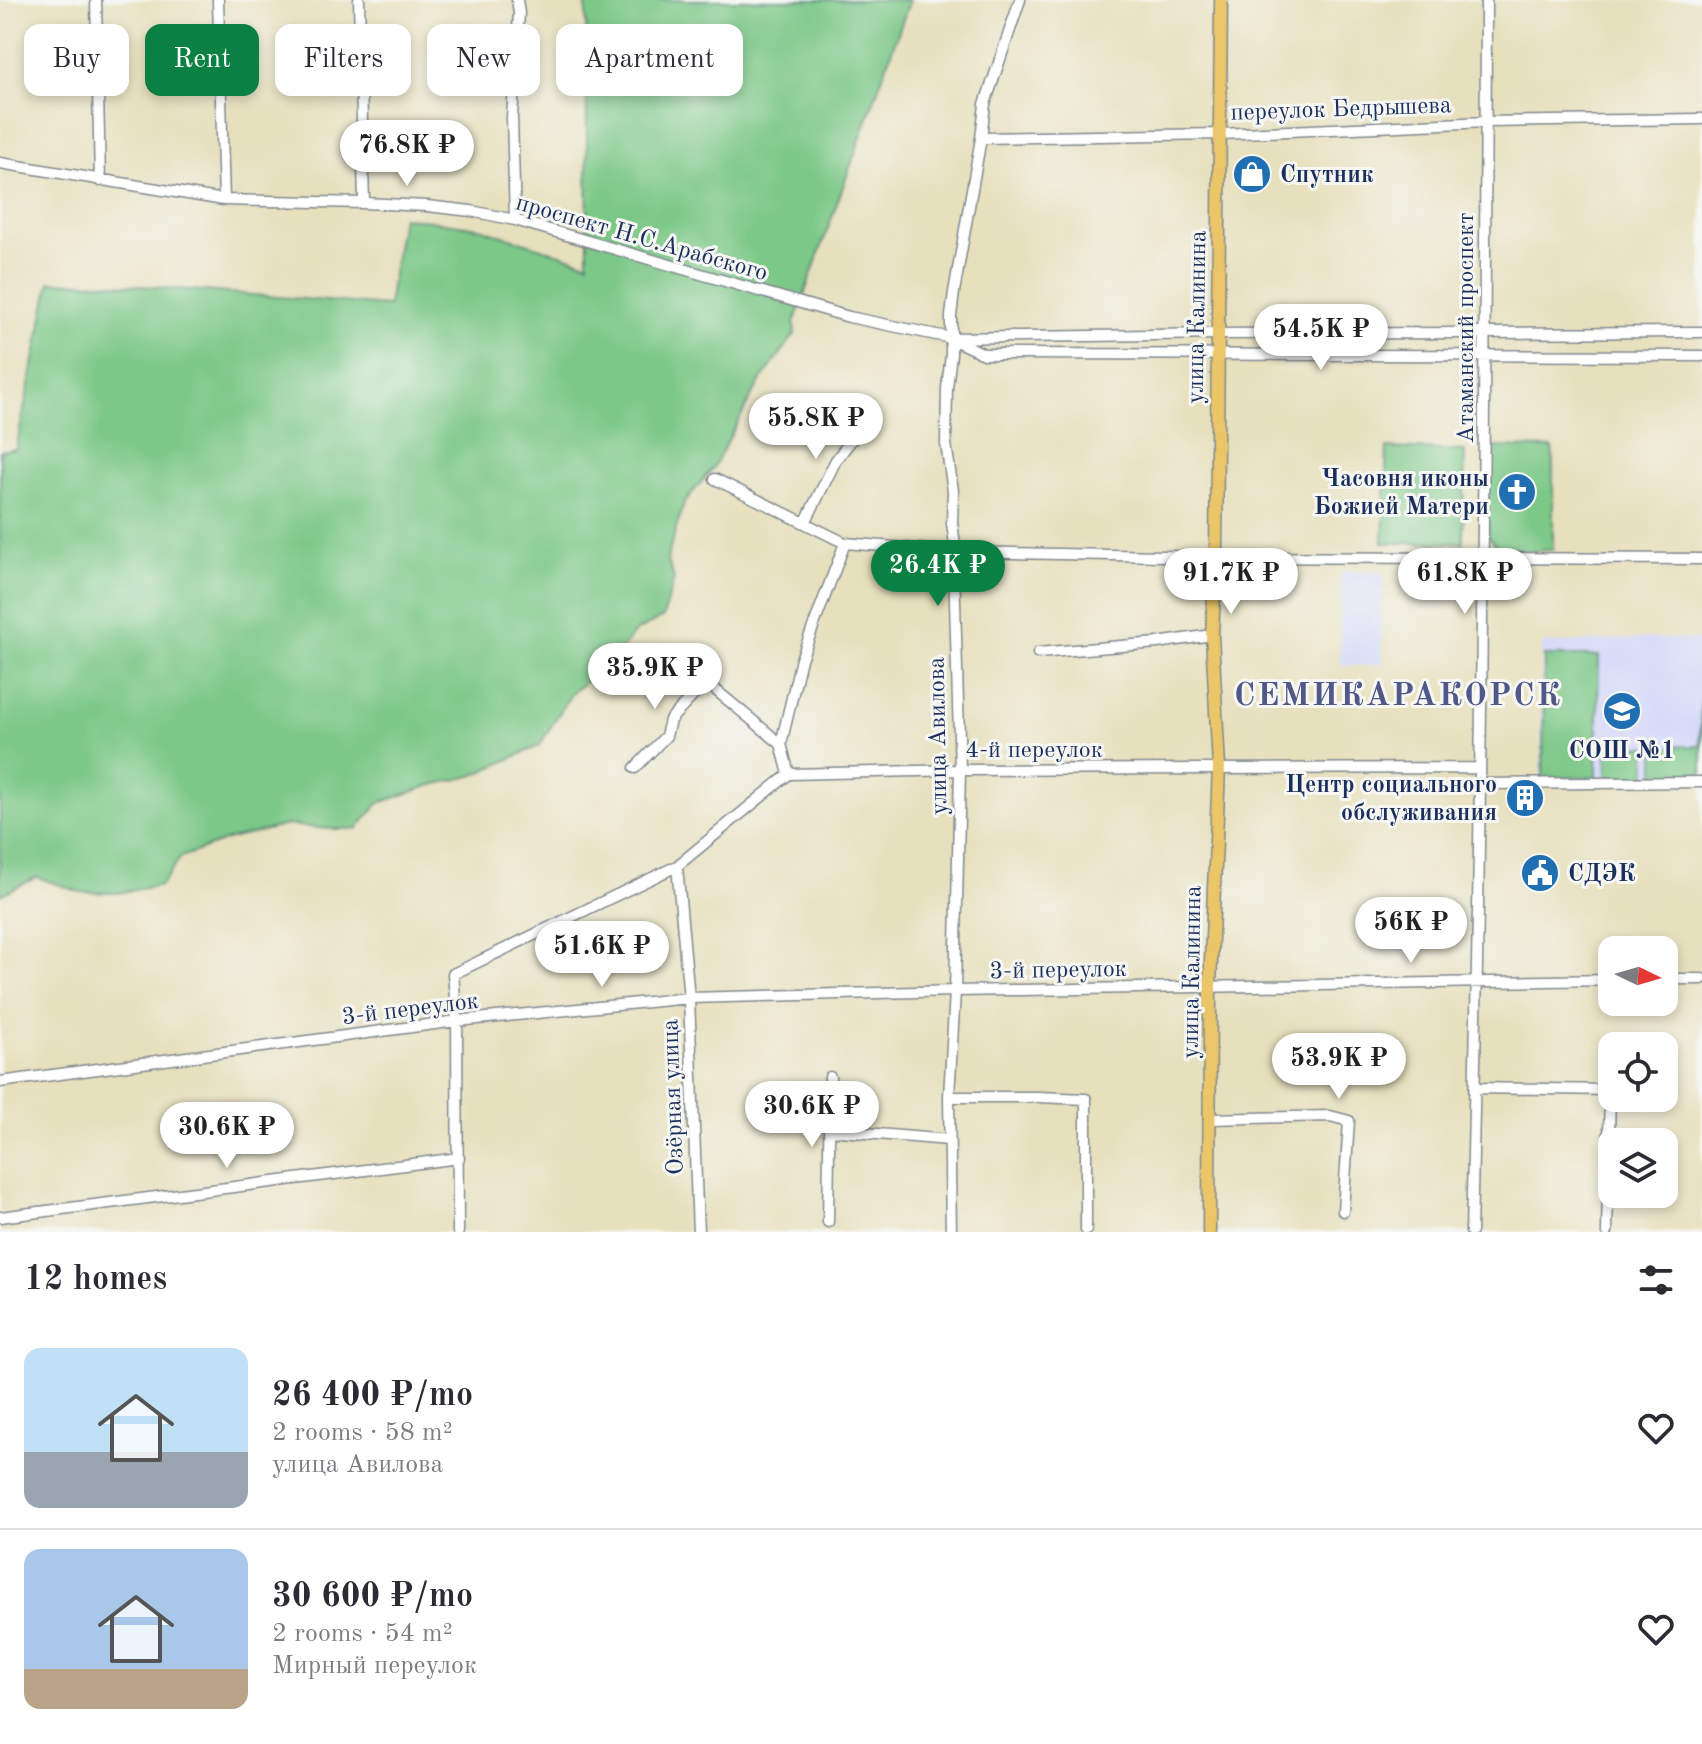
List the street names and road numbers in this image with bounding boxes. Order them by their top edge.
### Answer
street label: переулок Бедрышева [1230,94,1452,126]
street label: проспект Н.С.Арабского [513,191,770,286]
street label: Атаманский проспект [1455,213,1479,443]
street label: улица Калинина [1184,230,1212,404]
street label: улица Авилова [926,657,952,815]
street label: 4-й переулок [965,739,1103,763]
street label: улица Калинина [1179,885,1207,1059]
street label: 3-й переулок [989,958,1127,984]
street label: 3-й переулок [341,990,480,1030]
street label: Озёрная улица [659,1018,689,1175]

